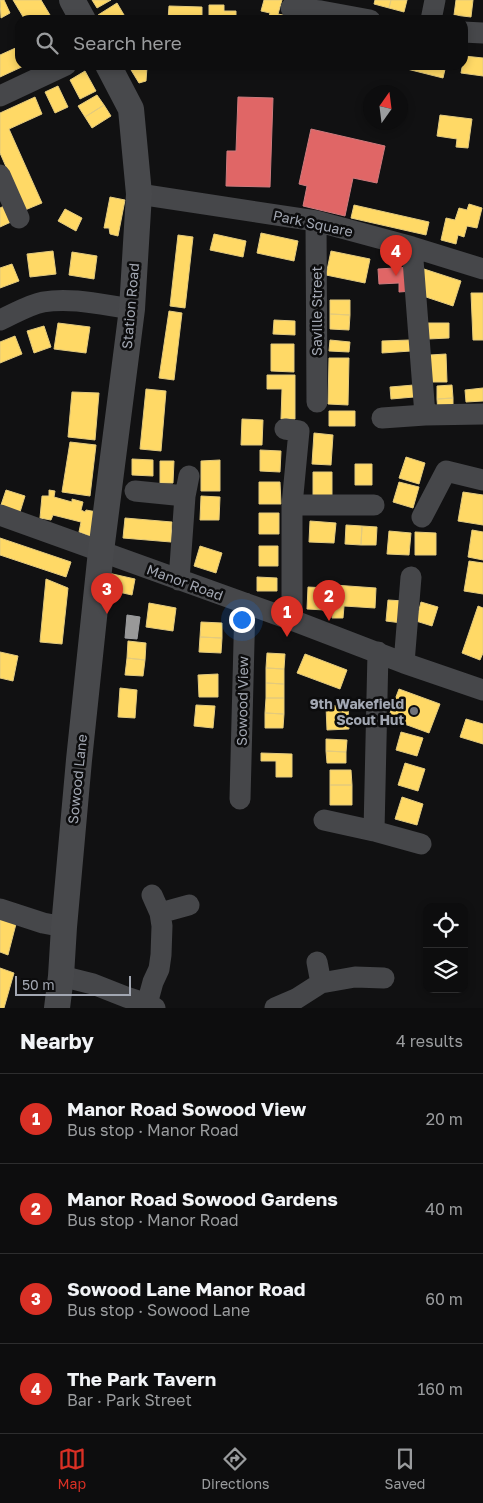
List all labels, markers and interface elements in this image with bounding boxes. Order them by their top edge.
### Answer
search box [15,15,468,70]
icon: search [33,29,61,57]
text: Search here [73,31,182,54]
north arrow [363,85,408,130]
street label: Park Square [272,206,354,240]
pin: 4 [380,235,412,276]
street label: Station Road [118,262,142,350]
street label: Saville Street [308,266,325,356]
street label: Manor Road [144,560,226,604]
pin: 3 [91,573,123,614]
pin: 2 [313,580,345,621]
pin: 1 [271,596,303,637]
your location [229,607,255,633]
street label: Sowood View [233,656,251,746]
place label: 9th Wakefield Scout Hut [310,695,404,728]
marker: 9th Wakefield Scout Hut [408,705,420,717]
street label: Sowood Lane [64,733,90,825]
map controls [423,903,468,993]
button: locate [423,903,468,948]
button: layers [423,948,468,993]
scale bar [15,973,131,996]
text: 50 m [22,976,55,993]
text: Nearby [20,1028,94,1054]
text: 4 results [396,1031,463,1051]
text: Manor Road Sowood View [67,1097,306,1120]
text: 1 [32,1109,40,1129]
text: 20 m [426,1109,463,1129]
text: Bus stop · Manor Road [67,1120,239,1140]
text: Manor Road Sowood Gardens [67,1187,338,1210]
text: 2 [31,1199,41,1219]
text: 40 m [425,1199,463,1219]
text: Bus stop · Manor Road [67,1210,239,1230]
text: Sowood Lane Manor Road [67,1277,305,1300]
text: 3 [31,1289,41,1309]
text: 60 m [425,1289,463,1309]
text: Bus stop · Sowood Lane [67,1300,250,1320]
text: The Park Tavern [67,1367,216,1390]
text: 4 [31,1379,41,1399]
text: 160 m [417,1379,463,1399]
text: Bar · Park Street [67,1390,192,1410]
tab: Map [58,1445,86,1492]
tab: Directions [201,1445,270,1492]
tab: Saved [385,1445,425,1492]

